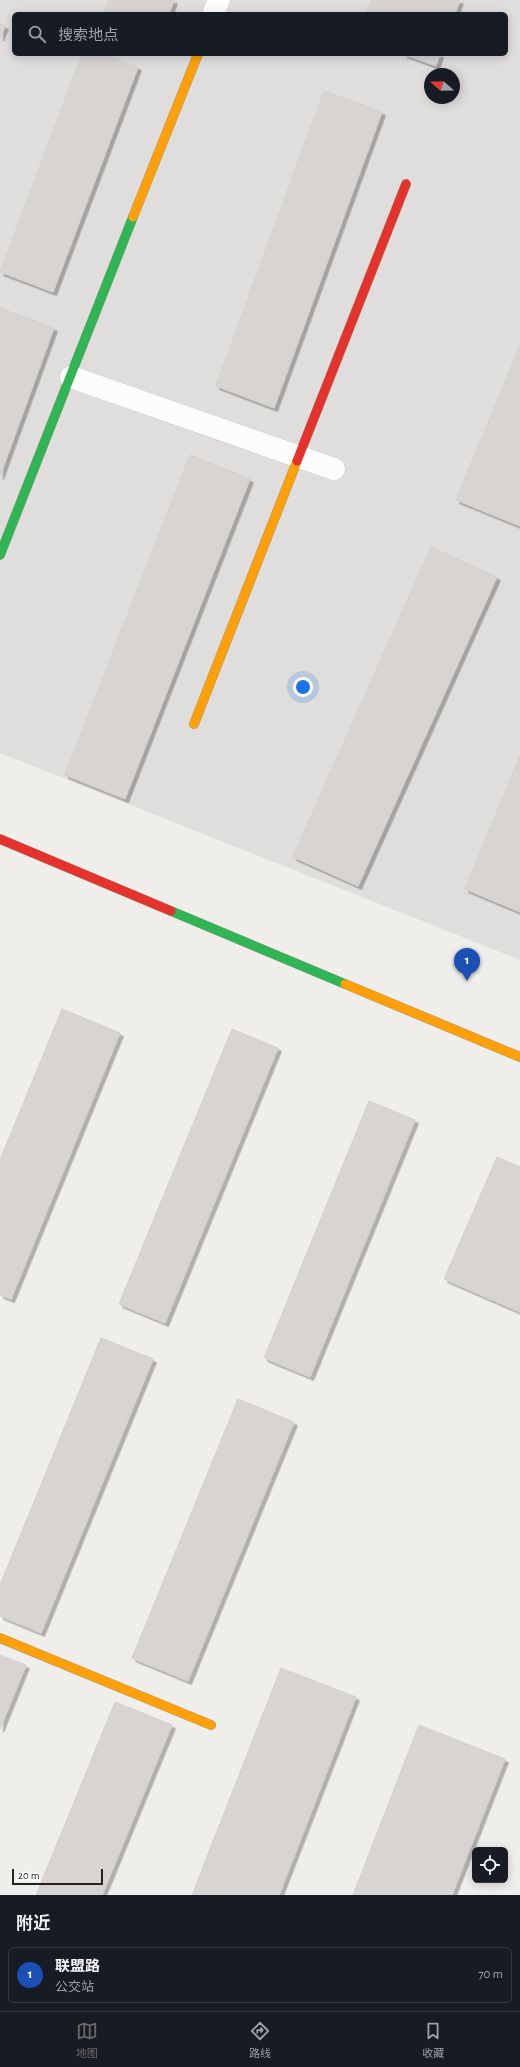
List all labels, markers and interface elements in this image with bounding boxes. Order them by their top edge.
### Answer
search box [12,12,508,56]
icon: search [26,23,48,45]
text: 搜索地点 [58,28,118,43]
north arrow [424,68,460,104]
your location [293,677,313,697]
pin: 1 [454,948,480,981]
map controls [472,1847,508,1883]
button: locate [472,1847,508,1883]
scale bar [12,1867,103,1886]
text: 20 m [18,1870,39,1881]
text: 附近 [16,1915,50,1932]
text: 联盟路 [55,1959,100,1974]
text: 1 [28,1968,32,1981]
text: 70 m [478,1968,503,1981]
text: 公交站 [55,1981,94,1994]
tab: 地图 [76,2020,98,2060]
tab: 路线 [249,2020,271,2060]
tab: 收藏 [422,2020,444,2060]

